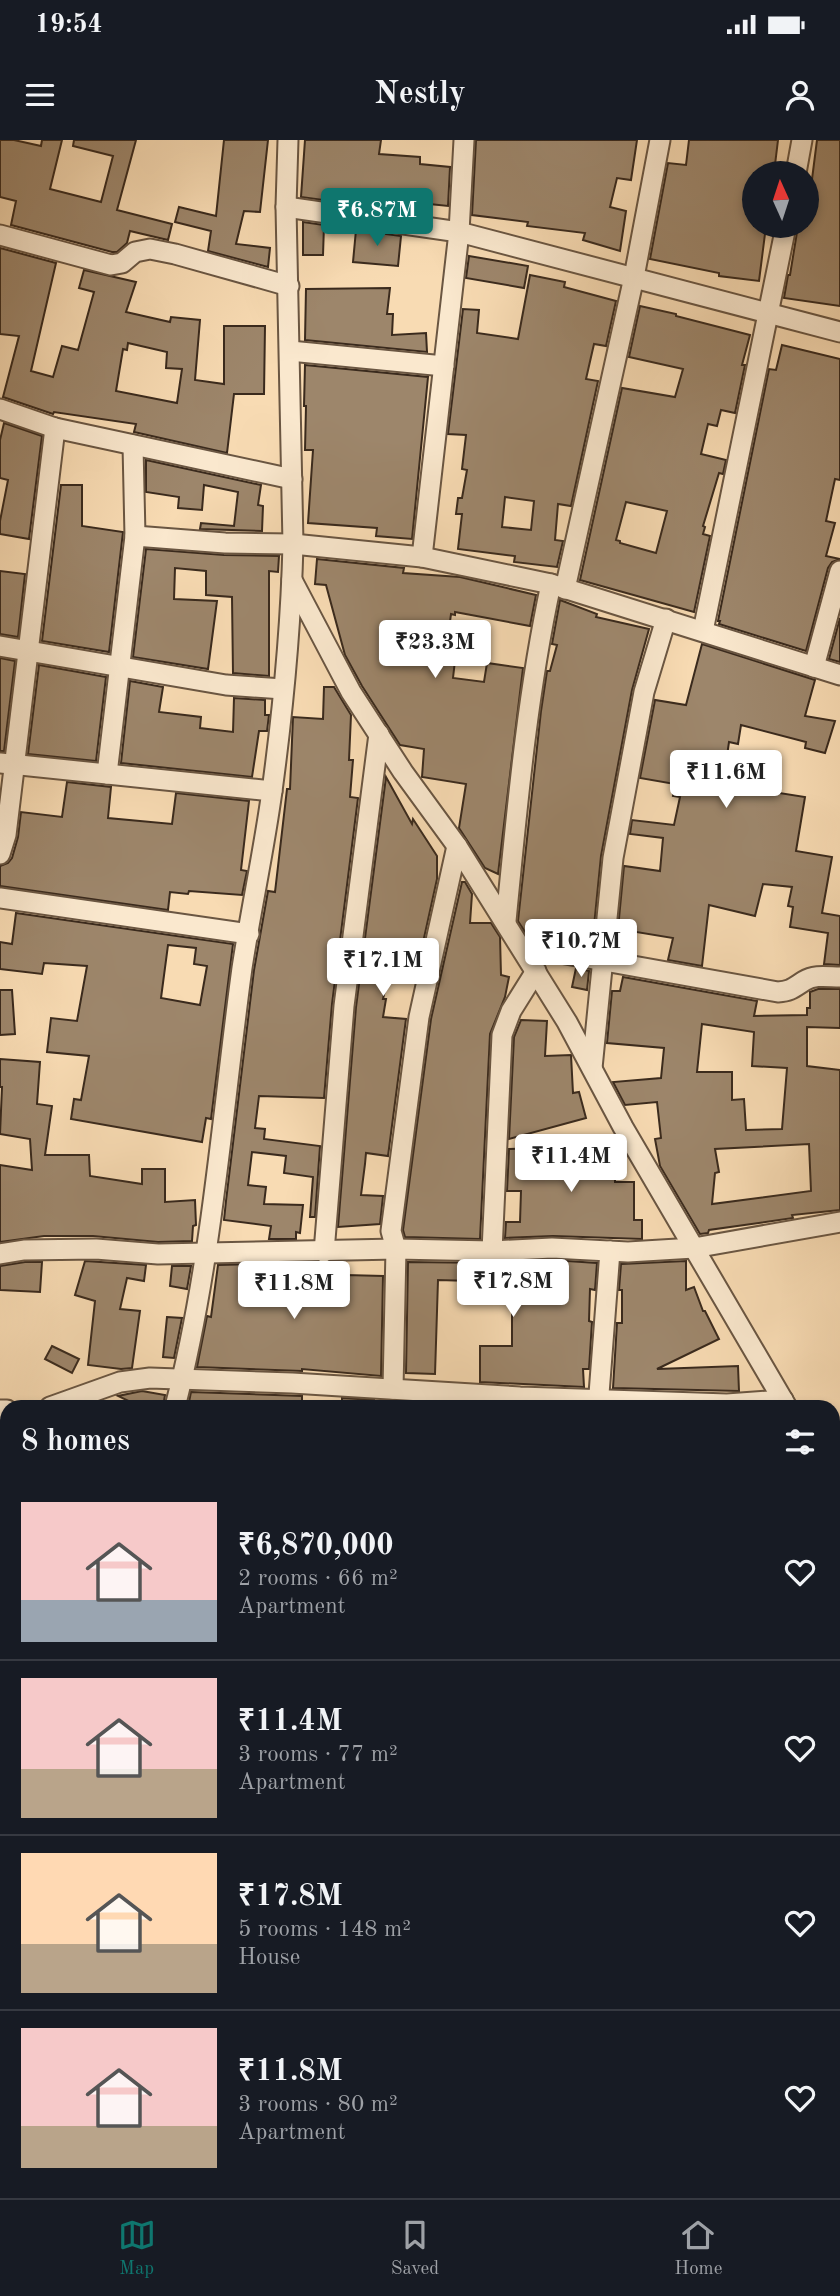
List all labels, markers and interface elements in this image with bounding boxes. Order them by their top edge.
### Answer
text: 19:54 [35,12,103,38]
icon: menu [21,76,59,114]
icon: person [781,76,819,114]
text: Nestly [374,79,466,111]
north arrow [742,161,819,238]
map controls [742,161,819,238]
pin: ₹6.87M [320,188,434,248]
text: ₹6.87M [337,199,417,222]
pin: ₹23.3M [378,620,492,680]
text: ₹23.3M [395,631,475,654]
pin: ₹11.6M [669,750,783,810]
text: ₹11.6M [686,761,766,784]
pin: ₹10.7M [524,920,638,979]
text: ₹10.7M [541,930,621,953]
pin: ₹17.1M [326,938,440,998]
text: ₹17.1M [343,949,423,972]
pin: ₹11.4M [514,1135,628,1194]
text: ₹11.4M [531,1145,611,1168]
pin: ₹17.8M [456,1260,570,1319]
pin: ₹11.8M [237,1262,351,1321]
text: ₹17.8M [473,1270,553,1293]
text: ₹11.8M [254,1272,334,1295]
icon: filters [781,1423,819,1461]
text: 8 homes [21,1427,130,1457]
icon: home [77,1530,161,1614]
text: ₹6,870,000 [238,1531,394,1561]
icon: heart [781,1553,819,1591]
text: 2 rooms · 66 m² [238,1567,398,1590]
text: Apartment [238,1595,346,1618]
icon: home [77,1706,161,1790]
text: ₹11.4M [238,1707,342,1737]
icon: heart [781,1729,819,1767]
text: 3 rooms · 77 m² [238,1743,398,1766]
text: Apartment [238,1771,346,1794]
icon: home [77,1881,161,1965]
text: ₹17.8M [238,1882,342,1912]
icon: heart [781,1904,819,1942]
text: 5 rooms · 148 m² [238,1918,411,1941]
text: House [238,1946,300,1969]
icon: home [77,2056,161,2140]
text: ₹11.8M [238,2057,342,2087]
icon: heart [781,2079,819,2117]
text: 3 rooms · 80 m² [238,2093,398,2116]
text: Apartment [238,2121,346,2144]
tab: Map [118,2216,156,2281]
tab: Saved [391,2216,439,2281]
tab: Home [674,2216,722,2281]

